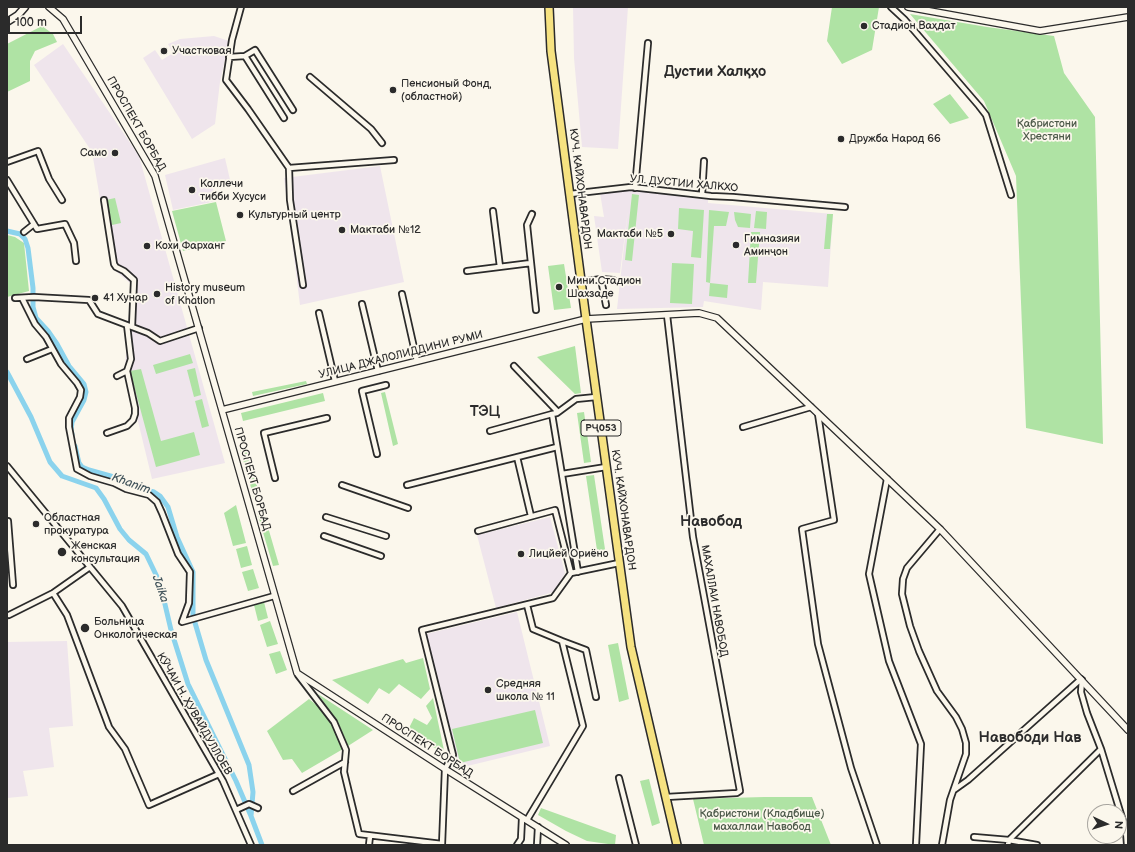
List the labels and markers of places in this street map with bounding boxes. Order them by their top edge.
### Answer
place label: Стадион Ваҳдат [872,19,956,33]
marker: Стадион Ваҳдат [859,21,869,31]
place label: Участковая [172,44,232,58]
marker: Участковая [159,46,169,56]
place label: Пенсионый Фонд, (областной) [401,77,491,103]
marker: Пенсионый Фонд, (областной) [388,85,398,95]
place label: Дружба Народ 66 [849,132,941,146]
marker: Дружба Народ 66 [836,134,846,144]
place label: Само [80,146,107,160]
marker: Само [110,148,120,158]
place label: Коллечи тибби Хусуси [200,177,266,203]
marker: Коллечи тибби Хусуси [187,185,197,195]
place label: Культурный центр [248,208,341,222]
marker: Культурный центр [235,210,245,220]
place label: Мактаби №12 [350,223,421,237]
marker: Мактаби №12 [337,225,347,235]
place label: Мактаби №5 [597,227,663,241]
marker: Мактаби №5 [666,229,676,239]
place label: Гимназияи Аминҷон [744,232,800,258]
place label: Кохи Фарханг [155,239,225,253]
marker: Гимназияи Аминҷон [731,240,741,250]
marker: Кохи Фарханг [142,241,152,251]
place label: Мини Стадион Шахзаде [567,274,641,300]
place label: History museum of Khatlon [165,281,245,307]
marker: Мини Стадион Шахзаде [554,282,564,292]
marker: History museum of Khatlon [152,289,162,299]
place label: 41 Хунар [103,291,148,305]
marker: 41 Хунар [90,293,100,303]
place label: Областная прокуратура [44,511,109,537]
marker: Областная прокуратура [31,519,41,529]
place label: Женская консультация [71,539,140,565]
marker: Женская консультация [56,546,68,558]
place label: Лицйей Ориёно [529,547,609,561]
marker: Лицйей Ориёно [516,549,526,559]
place label: Больница Онкологическая [94,615,177,641]
marker: Больница Онкологическая [79,622,91,634]
place label: Средняя школа № 11 [496,677,555,703]
marker: Средняя школа № 11 [483,685,493,695]

